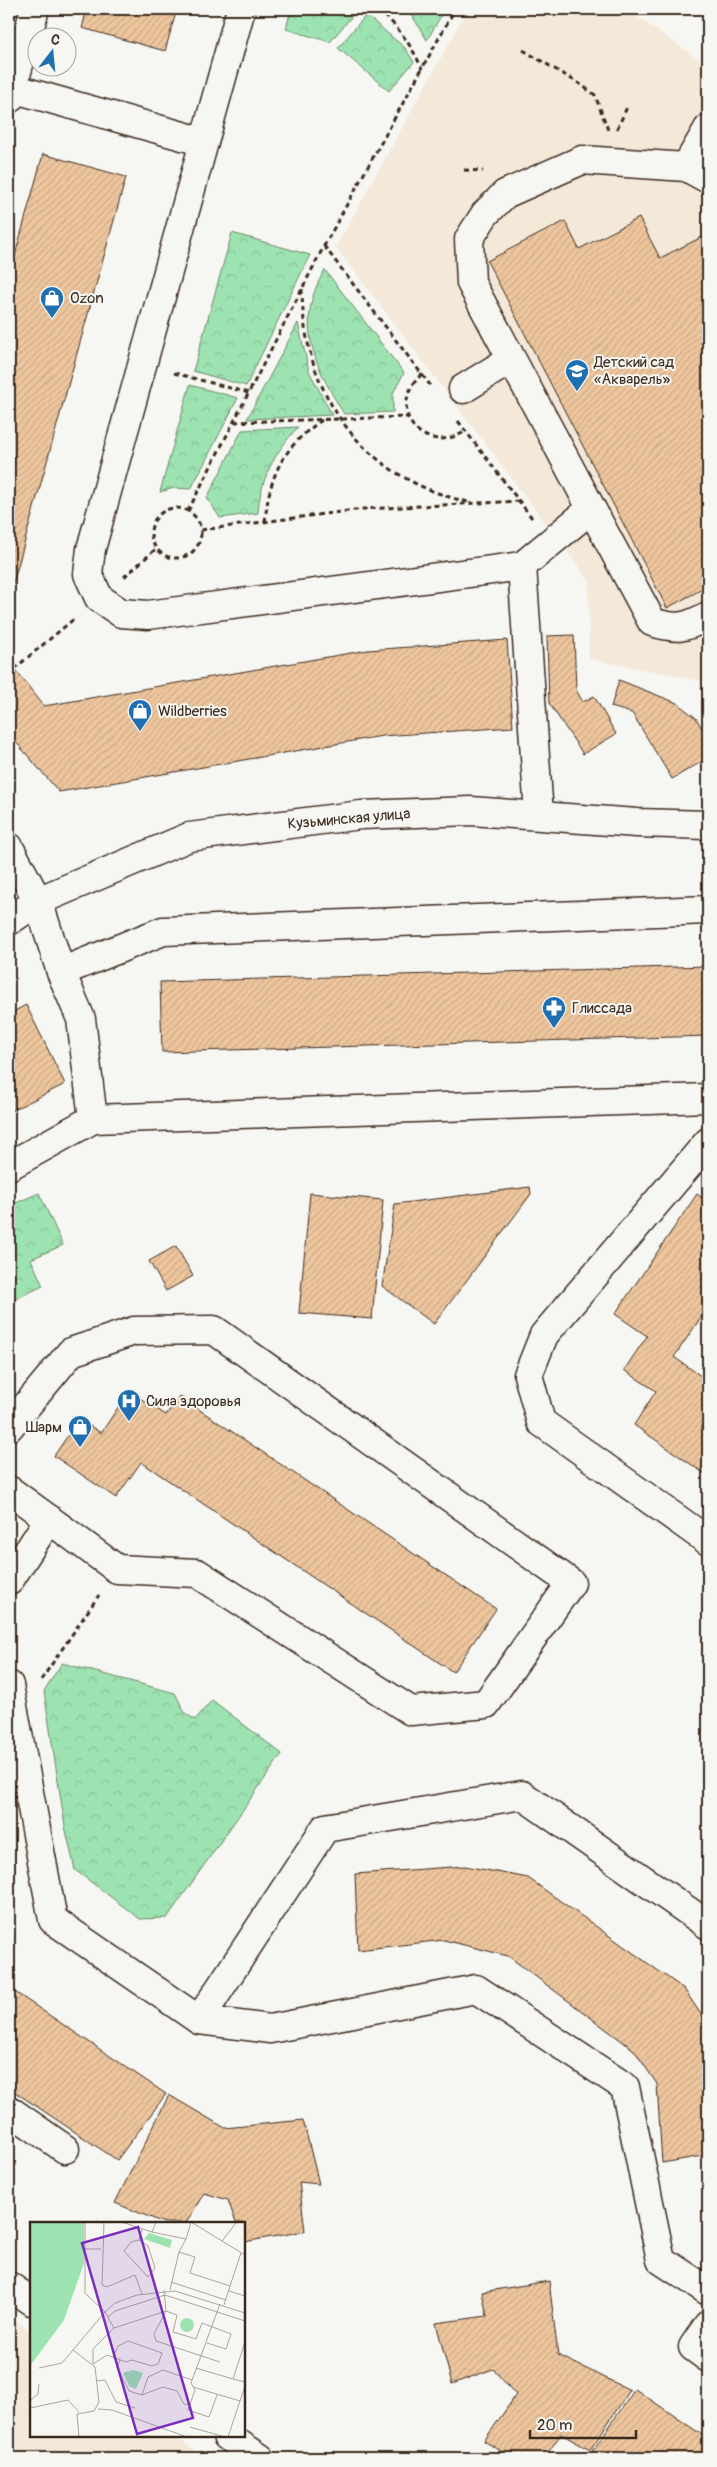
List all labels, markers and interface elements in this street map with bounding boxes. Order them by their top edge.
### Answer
north arrow [28,28,78,78]
text: С [49,31,62,49]
shop icon: Ozon [39,285,65,319]
place label: Ozon [70,289,104,308]
place label: Детский сад «Акварель» [593,353,674,389]
school or university icon: Детский сад «Акварель» [564,358,590,392]
shop icon: Wildberries [127,698,153,732]
place label: Wildberries [158,702,227,721]
street label: Кузьминская улица [287,804,411,834]
pharmacy icon: Глиссада [541,995,567,1029]
place label: Глиссада [572,999,632,1018]
hospital icon: Сила здоровья [116,1388,142,1422]
place label: Сила здоровья [146,1392,241,1411]
shop icon: Шарм [67,1414,93,1448]
place label: Шарм [26,1418,62,1437]
inset map [30,2222,245,2437]
scale bar [530,2407,636,2439]
text: 20 m [537,2416,572,2435]

